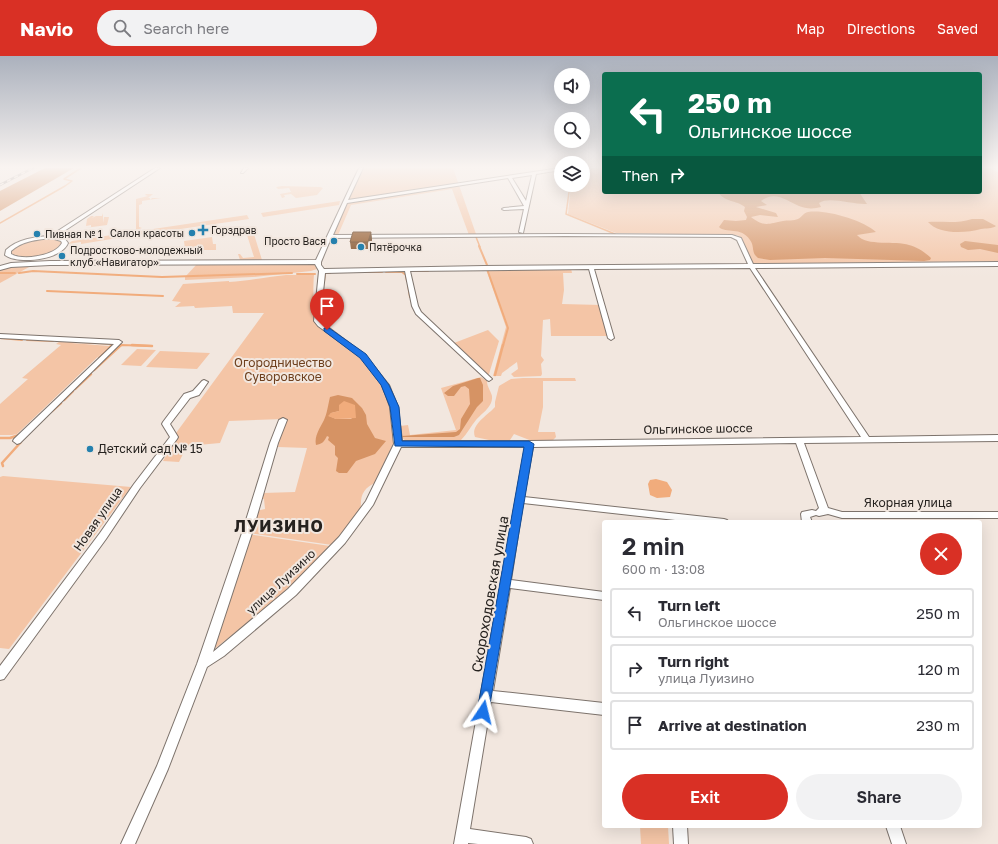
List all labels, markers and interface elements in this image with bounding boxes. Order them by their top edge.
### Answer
search box [97,10,377,46]
text: Navio [20,17,73,40]
icon: search [111,17,133,39]
text: Search here [143,19,229,37]
text: Map [796,20,825,37]
text: Directions [847,20,915,37]
text: Saved [937,20,978,37]
map controls [554,68,590,192]
button: sound [554,68,590,104]
text: 250 m [688,86,772,119]
icon: left [622,88,674,140]
button: search [554,112,590,148]
text: Ольгинское шоссе [688,120,852,142]
button: layers [554,156,590,192]
icon: right [666,164,688,186]
text: Then [622,166,658,184]
place label: Горздрав [211,224,257,236]
marker: Горздрав [198,225,208,235]
place label: Салон красоты [110,227,184,239]
place label: Пивная № 1 [45,228,103,240]
marker: Салон красоты [187,228,197,238]
marker: Пивная № 1 [32,229,42,239]
place label: Просто Вася [264,235,326,247]
marker: Просто Вася [329,236,339,246]
place label: Пятёрочка [369,241,422,253]
marker: Пятёрочка [356,242,366,252]
place label: Подростково-молодежный клуб «Навигатор» [70,244,203,268]
marker: Подростково-молодежный клуб «Навигатор» [57,251,67,261]
pin [310,289,344,330]
icon: arrive [316,295,338,317]
park label: Огородничество Суворовское [234,355,332,384]
street label: Ольгинское шоссе [643,420,753,437]
place label: Детский сад № 15 [98,441,203,456]
marker: Детский сад № 15 [85,444,95,454]
street label: Новая улица [70,484,125,554]
street label: Якорная улица [864,495,952,510]
street label: Скороходовская улица [467,514,512,674]
district label: ЛУИЗИНО [234,516,324,536]
text: 2 min [622,531,684,560]
button: close [920,533,962,575]
street label: улица Луизино [243,546,318,617]
text: 600 m · 13:08 [622,561,705,577]
text: Turn left [658,596,720,614]
icon: left [624,602,646,624]
text: 250 m [916,604,960,622]
text: Ольгинское шоссе [658,614,776,630]
text: Turn right [658,652,729,670]
icon: right [624,658,646,680]
text: 120 m [918,660,960,678]
text: улица Луизино [658,670,754,686]
position arrow [462,691,504,733]
icon: arrive [624,714,646,736]
text: Arrive at destination [658,716,807,734]
text: 230 m [916,716,960,734]
button: Exit [622,774,788,820]
button: Share [796,774,962,820]

